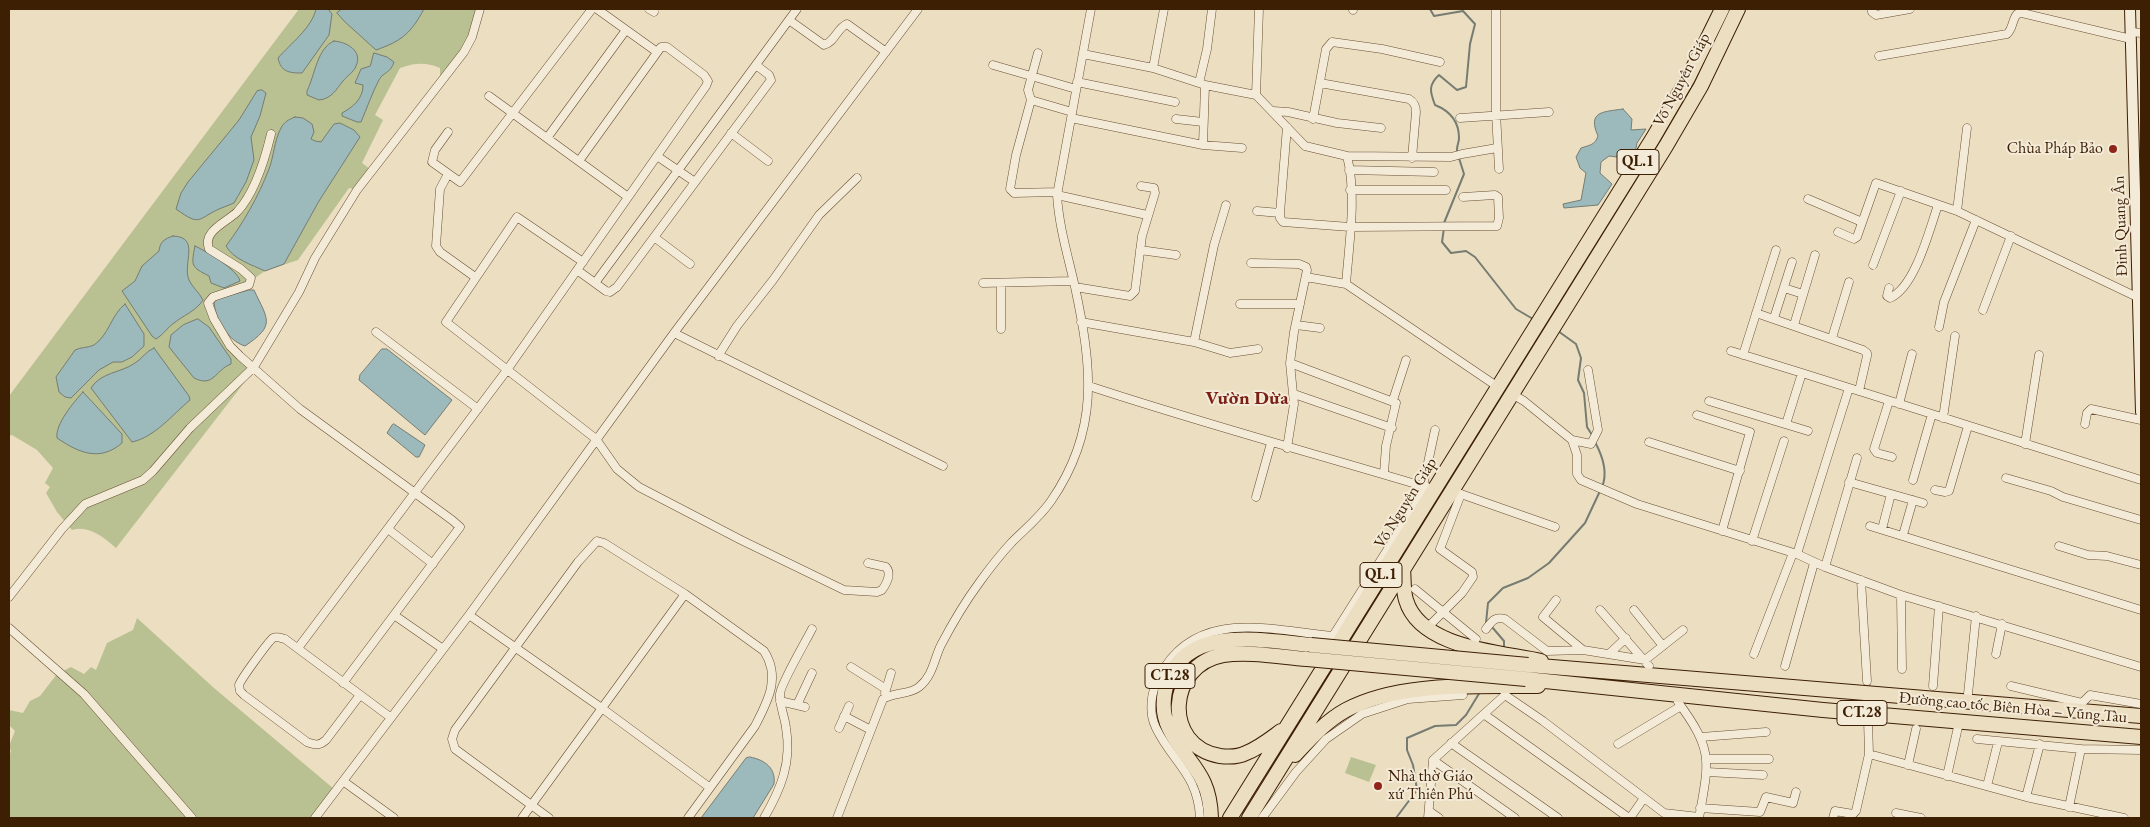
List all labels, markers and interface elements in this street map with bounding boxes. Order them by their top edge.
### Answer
street label: Võ Nguyên Giáp [1649,30,1715,130]
place label: Chùa Pháp Bảo [2007,139,2103,159]
marker: Chùa Pháp Bảo [2107,143,2119,155]
road number: QL.1 [1617,150,1659,174]
street label: Đinh Quang Ân [2110,175,2132,277]
district label: Vườn Dừa [1205,388,1289,410]
street label: Võ Nguyên Giáp [1371,454,1441,552]
road number: QL.1 [1360,562,1402,588]
road number: CT.28 [1145,664,1195,688]
street label: Đường cao tốc Biên Hòa – Vũng Tàu [1898,688,2128,728]
road number: CT.28 [1837,700,1887,726]
place label: Nhà thờ Giáo xứ Thiên Phú [1388,767,1473,805]
marker: Nhà thờ Giáo xứ Thiên Phú [1372,780,1384,792]

